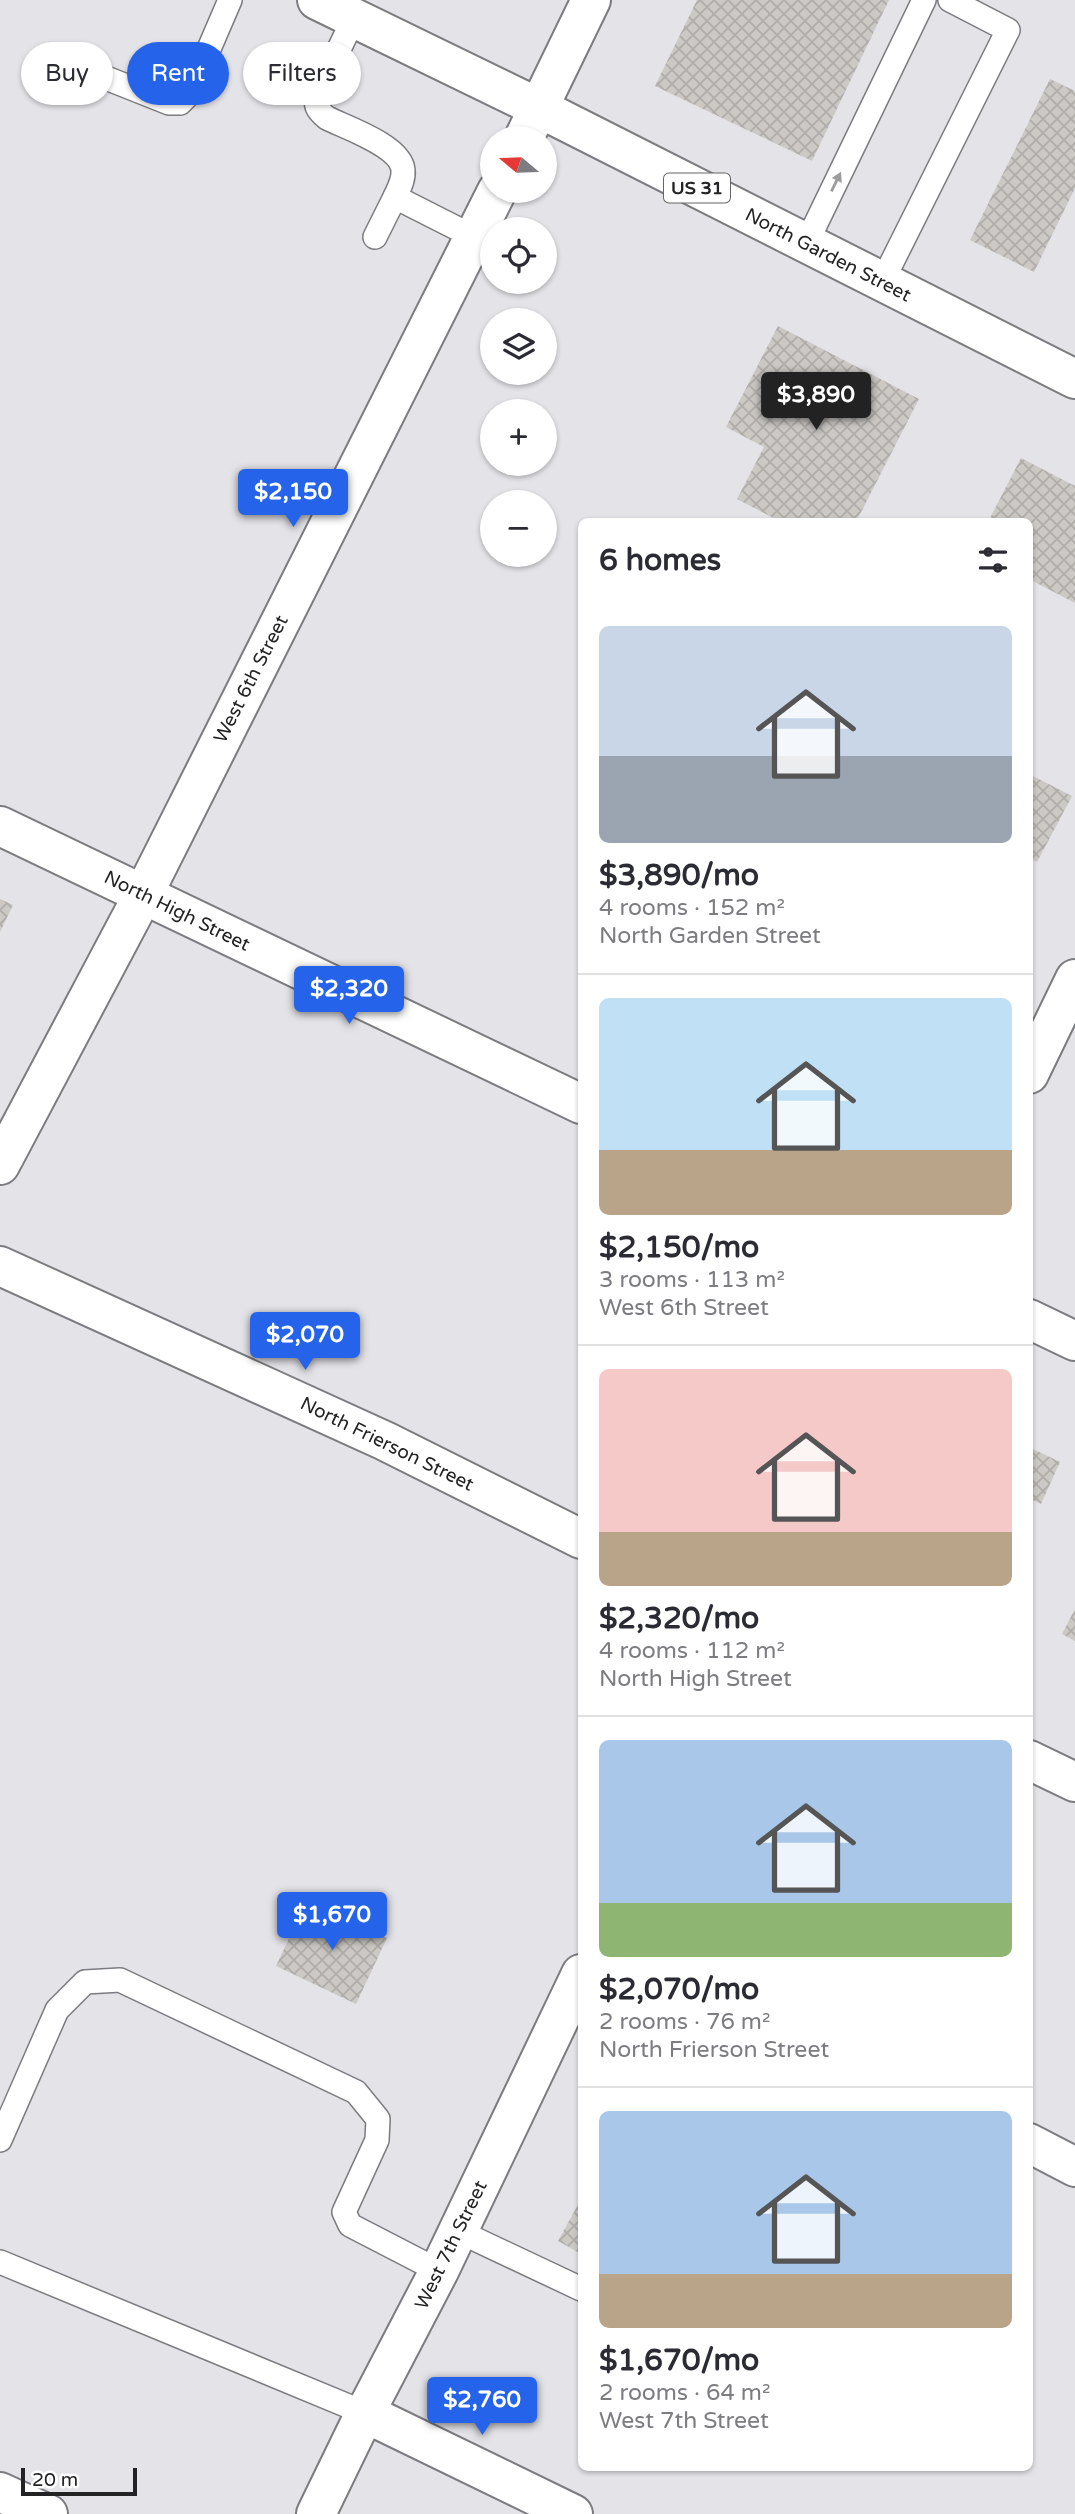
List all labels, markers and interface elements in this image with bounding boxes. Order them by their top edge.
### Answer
chip: Buy [21,42,113,105]
chip: Rent [127,42,229,105]
chip: Filters [243,42,361,105]
north arrow [480,126,556,203]
map controls [480,126,557,567]
one-way arrow [831,172,842,192]
road number: US 31 [664,174,730,202]
street label: North Garden Street [741,204,915,306]
button: locate [480,217,557,294]
button: layers [480,308,557,385]
pin: $3,890 [759,372,873,432]
text: $3,890 [777,381,855,409]
button: + [480,399,557,476]
pin: $2,150 [236,470,350,529]
text: $2,150 [254,478,332,506]
button: − [480,490,557,567]
icon: filters [974,541,1012,579]
text: 6 homes [599,542,721,579]
street label: West 6th Street [209,611,293,747]
icon: home [743,671,869,797]
text: $3,890/mo [599,857,759,894]
street label: North High Street [101,866,253,956]
text: 4 rooms · 152 m² [599,894,785,922]
text: North Garden Street [599,922,821,950]
pin: $2,320 [292,967,406,1026]
text: $2,320 [310,975,388,1003]
icon: home [743,1043,869,1169]
text: $2,150/mo [599,1229,759,1266]
text: 3 rooms · 113 m² [599,1266,785,1294]
text: West 6th Street [599,1294,769,1322]
pin: $2,070 [248,1312,362,1372]
text: $2,070 [266,1321,344,1349]
street label: North Frierson Street [297,1392,477,1496]
icon: home [743,1414,869,1540]
text: $2,320/mo [599,1600,759,1637]
text: 4 rooms · 112 m² [599,1637,785,1665]
text: North High Street [599,1665,792,1693]
icon: home [743,1785,869,1911]
pin: $1,670 [275,1892,389,1952]
text: $1,670 [293,1901,371,1929]
text: $2,070/mo [599,1971,759,2008]
text: 2 rooms · 76 m² [599,2008,770,2036]
text: North Frierson Street [599,2036,829,2064]
icon: home [743,2156,869,2282]
street label: West 7th Street [410,2177,492,2313]
text: $1,670/mo [599,2342,759,2379]
pin: $2,760 [425,2378,539,2437]
text: 2 rooms · 64 m² [599,2379,770,2407]
text: $2,760 [443,2386,521,2414]
text: West 7th Street [599,2407,769,2435]
scale bar [21,2465,136,2497]
text: 20 m [32,2469,78,2491]

